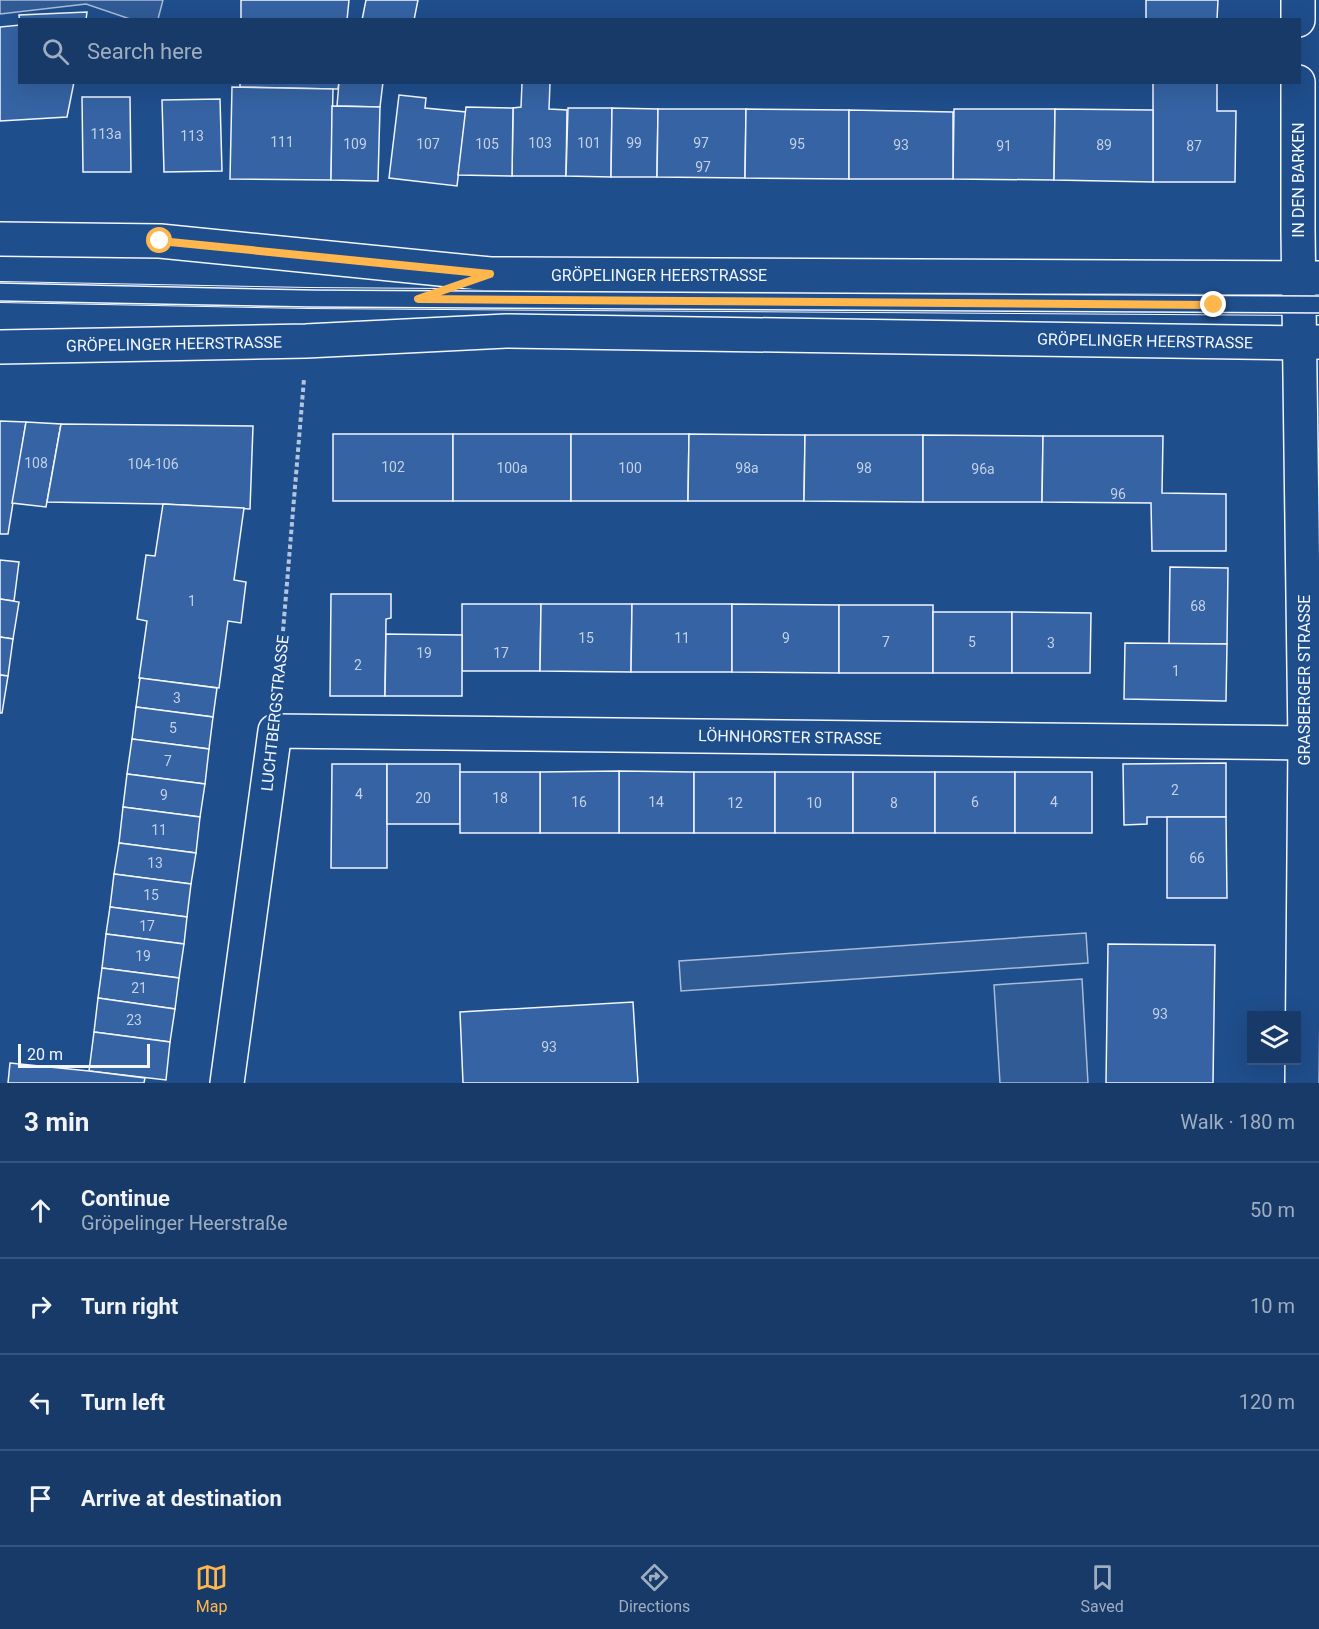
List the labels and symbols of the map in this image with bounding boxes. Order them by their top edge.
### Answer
street label: IN DEN BARKEN [1289,122,1308,238]
house number: 113a [90,126,122,142]
house number: 113 [180,128,204,144]
house number: 111 [270,134,294,150]
house number: 103 [528,135,552,151]
house number: 101 [577,135,601,151]
house number: 99 [626,135,642,151]
house number: 97 [693,135,709,151]
house number: 109 [343,136,367,152]
house number: 107 [416,136,440,152]
house number: 105 [475,136,499,152]
house number: 95 [789,136,805,152]
house number: 93 [893,137,909,153]
house number: 89 [1096,137,1112,153]
house number: 91 [996,138,1012,154]
house number: 87 [1186,138,1202,154]
house number: 97 [695,159,711,175]
route start [146,227,172,253]
street label: GRÖPELINGER HEERSTRASSE [551,266,767,285]
route end [1200,291,1226,317]
street label: GRÖPELINGER HEERSTRASSE [1037,330,1253,352]
street label: GRÖPELINGER HEERSTRASSE [66,333,282,355]
house number: 108 [24,455,48,471]
house number: 104-106 [127,456,179,472]
house number: 102 [381,459,405,475]
house number: 100a [496,460,528,476]
house number: 100 [618,460,642,476]
house number: 98a [735,460,759,476]
house number: 98 [856,460,872,476]
house number: 96a [971,461,995,477]
house number: 96 [1110,486,1126,502]
house number: 1 [188,593,196,609]
street label: GRASBERGER STRASSE [1295,595,1314,765]
house number: 68 [1190,598,1206,614]
house number: 15 [578,630,594,646]
house number: 11 [674,630,690,646]
house number: 9 [782,630,790,646]
street label: LUCHTBERGSTRASSE [257,634,293,792]
house number: 7 [882,634,890,650]
house number: 5 [968,634,976,650]
house number: 3 [1047,635,1055,651]
house number: 19 [416,645,432,661]
house number: 17 [493,645,509,661]
house number: 2 [354,657,362,673]
house number: 1 [1172,663,1180,679]
house number: 3 [173,690,181,706]
house number: 5 [169,720,177,736]
street label: LÖHNHORSTER STRASSE [698,726,882,748]
house number: 7 [164,753,172,769]
house number: 2 [1171,782,1179,798]
house number: 4 [355,786,363,802]
house number: 9 [160,787,168,803]
house number: 20 [415,790,431,806]
house number: 18 [492,790,508,806]
house number: 16 [571,794,587,810]
house number: 14 [648,794,664,810]
house number: 6 [971,794,979,810]
house number: 4 [1050,794,1058,810]
house number: 12 [727,795,743,811]
house number: 10 [806,795,822,811]
house number: 8 [890,795,898,811]
house number: 11 [151,822,167,838]
house number: 66 [1189,850,1205,866]
house number: 13 [147,855,163,871]
house number: 15 [143,887,159,903]
house number: 17 [139,918,155,934]
house number: 19 [135,948,151,964]
house number: 21 [131,980,147,996]
house number: 93 [1152,1006,1168,1022]
house number: 23 [126,1012,142,1028]
house number: 93 [541,1039,557,1055]
scale bar [18,1041,150,1068]

